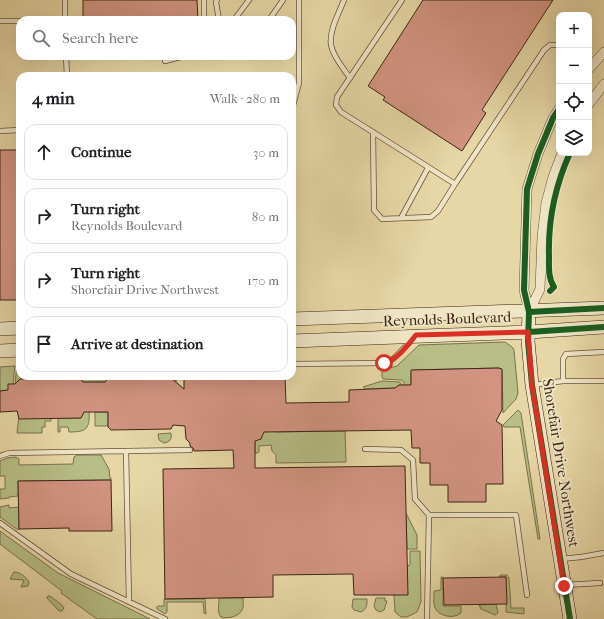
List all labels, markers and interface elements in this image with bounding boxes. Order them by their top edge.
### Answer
map controls [556,12,592,156]
button: + [556,12,592,48]
search box [16,16,296,60]
icon: search [30,27,52,49]
text: Search here [62,29,138,47]
button: − [556,48,592,84]
button: locate [556,84,592,120]
text: 4 min [32,88,75,108]
text: Walk · 280 m [210,91,280,106]
button: layers [556,120,592,156]
icon: ahead [33,141,55,163]
text: Continue [71,143,131,161]
text: 30 m [253,145,279,160]
text: Turn right [71,200,140,218]
icon: right [33,205,55,227]
text: 80 m [252,209,279,224]
text: Reynolds Boulevard [71,218,182,233]
text: Turn right [71,264,140,282]
icon: right [33,269,55,291]
text: 170 m [247,273,279,288]
text: Shorefair Drive Northwest [71,282,219,297]
street label: Reynolds Boulevard [382,308,512,330]
icon: arrive [33,333,55,355]
text: Arrive at destination [71,335,203,353]
route start [375,354,393,372]
street label: Shorefair Drive Northwest [539,377,583,549]
route end [555,577,573,595]

